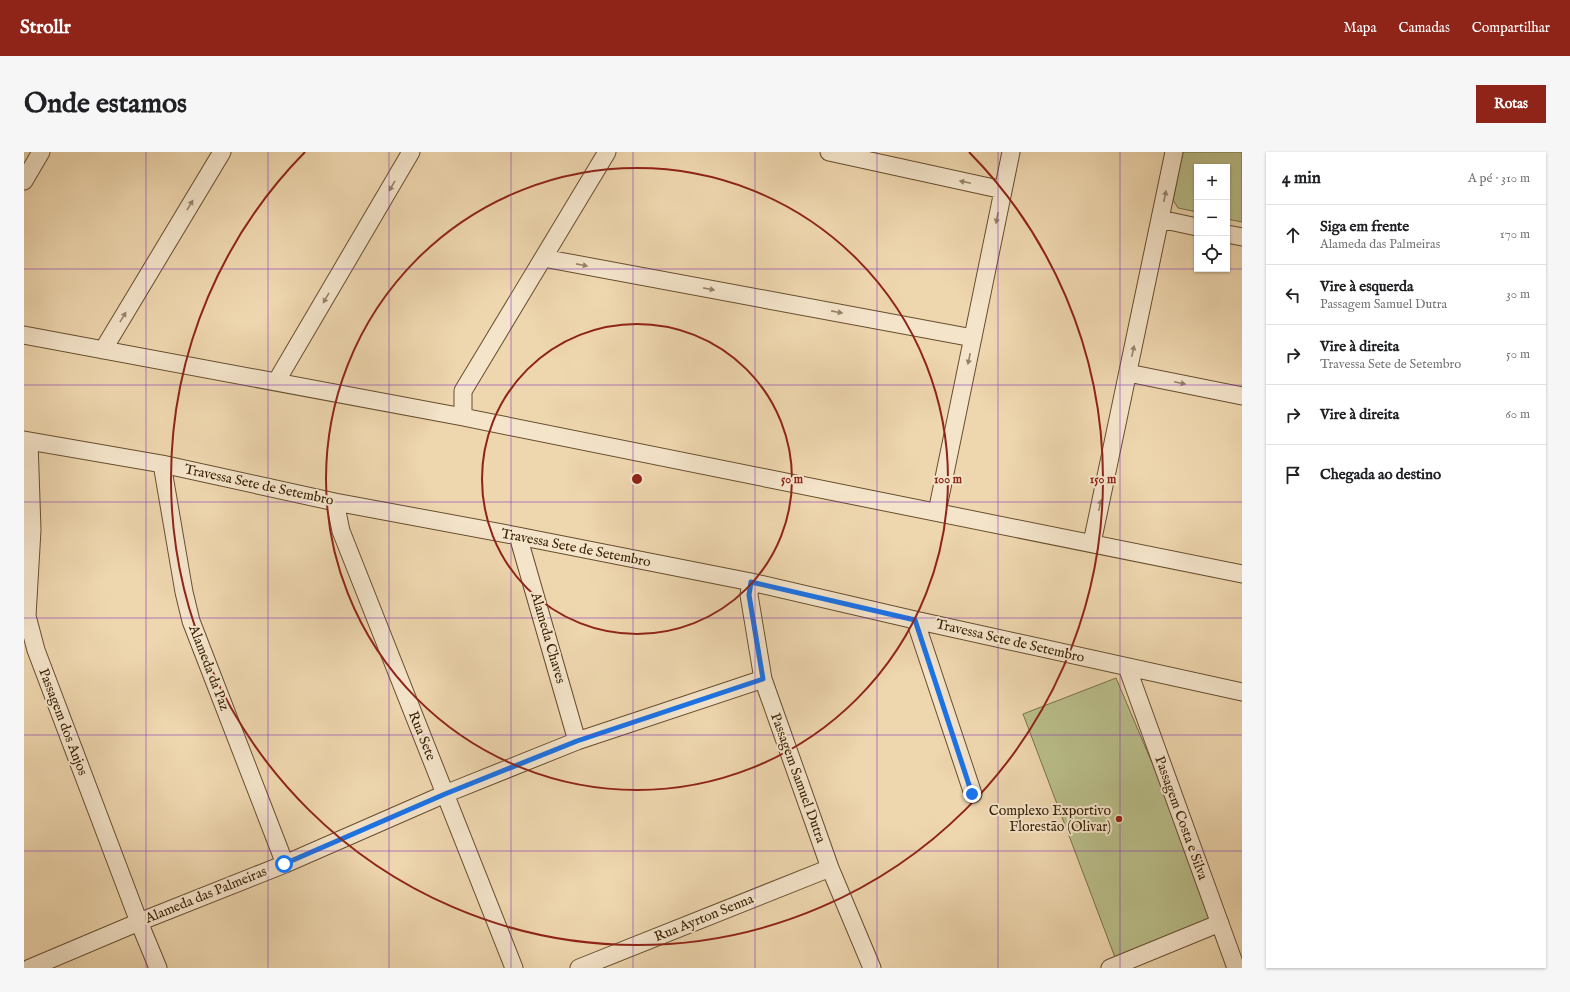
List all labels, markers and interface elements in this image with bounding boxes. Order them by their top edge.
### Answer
text: Strollr [20,16,71,40]
text: Mapa [1344,19,1376,37]
text: Camadas [1398,19,1450,37]
text: Compartilhar [1472,19,1550,37]
button: Rotas [1476,85,1546,123]
text: Onde estamos [24,87,187,122]
map controls [1194,164,1230,272]
button: + [1194,164,1230,200]
text: 4 min [1282,168,1321,189]
text: A pé · 310 m [1468,170,1530,187]
one-way arrow [959,179,971,185]
one-way arrow [388,180,395,192]
one-way arrow [1162,190,1168,202]
one-way arrow [186,200,194,210]
button: − [1194,200,1230,236]
one-way arrow [994,212,1000,224]
text: Siga em frente [1320,217,1409,236]
icon: ahead [1282,224,1304,246]
text: 170 m [1500,226,1530,243]
button: locate [1194,236,1230,272]
text: Alameda das Palmeiras [1320,236,1440,253]
one-way arrow [575,262,588,268]
text: Vire à esquerda [1320,277,1413,296]
icon: left [1282,284,1304,306]
one-way arrow [703,286,716,292]
text: 30 m [1506,286,1530,303]
one-way arrow [322,292,329,304]
text: Passagem Samuel Dutra [1320,296,1447,313]
one-way arrow [831,310,843,316]
one-way arrow [120,311,127,323]
text: Vire à direita [1320,337,1399,356]
one-way arrow [1130,344,1136,357]
icon: right [1282,344,1304,366]
text: 50 m [1506,346,1530,363]
one-way arrow [965,353,971,365]
text: Travessa Sete de Setembro [1320,356,1461,373]
one-way arrow [1174,381,1186,387]
icon: right [1282,404,1304,426]
text: Vire à direita [1320,405,1399,424]
text: 60 m [1505,406,1530,423]
street label: Travessa Sete de Setembro [183,460,336,510]
icon: arrive [1282,464,1304,486]
text: Chegada ao destino [1320,465,1441,484]
centre of rings [630,472,644,486]
text: 50 m [781,472,804,487]
text: 100 m [934,472,963,487]
text: 150 m [1090,472,1117,487]
one-way arrow [1098,499,1104,511]
street label: Travessa Sete de Setembro [500,525,653,571]
street label: Alameda Chaves [526,589,570,686]
street label: Travessa Sete de Setembro [934,615,1087,667]
street label: Alameda da Paz [184,622,234,714]
street label: Passagem dos Anjos [34,666,92,778]
street label: Rua Sete [404,709,440,764]
street label: Passagem Samuel Dutra [766,711,830,846]
street label: Passagem Costa e Silva [1150,754,1212,883]
route end [963,785,981,803]
place label: Complexo Exportivo Florestão (Olivar) [989,802,1111,836]
marker: Complexo Exportivo Florestão (Olivar) [1114,814,1124,824]
route start [275,855,293,873]
street label: Alameda das Palmeiras [142,862,269,928]
street label: Rua Ayrton Senna [652,890,757,946]

